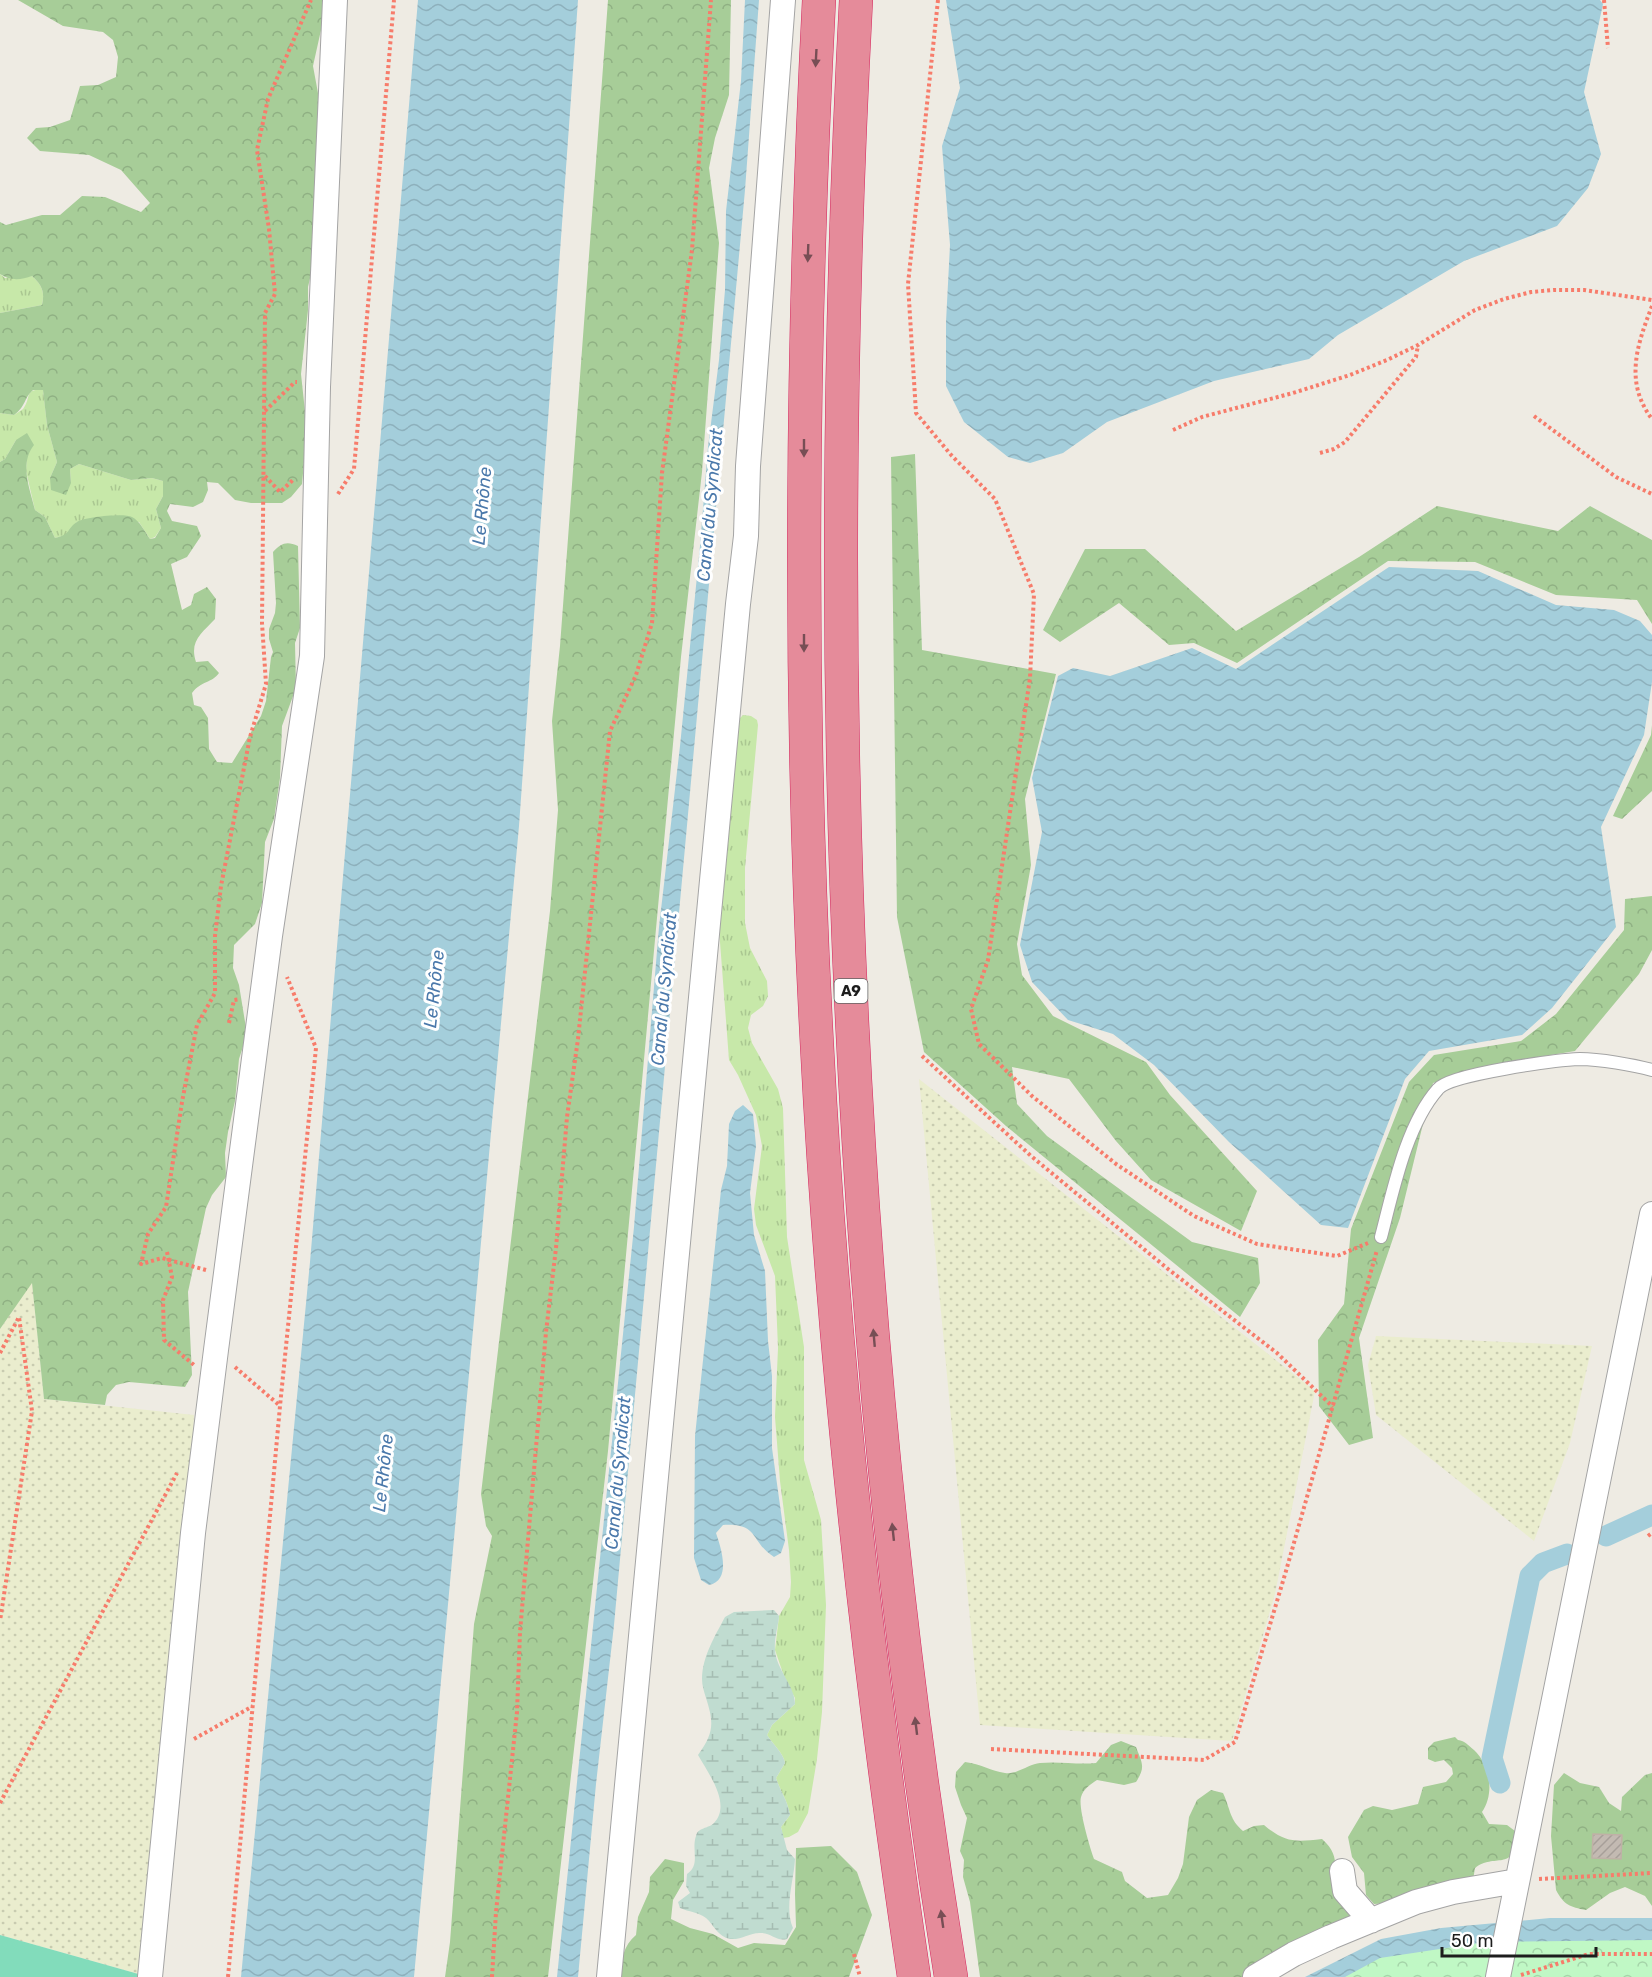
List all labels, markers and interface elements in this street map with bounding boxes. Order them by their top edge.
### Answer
one-way arrow [812,49,821,68]
one-way arrow [804,244,813,263]
water label: Canal du Syndicat [692,427,728,582]
one-way arrow [799,439,809,458]
water label: Le Rhône [468,466,496,546]
one-way arrow [799,634,809,653]
water label: Canal du Syndicat [646,911,682,1066]
water label: Le Rhône [419,949,449,1029]
road number: A9 [834,979,868,1003]
one-way arrow [869,1329,879,1348]
water label: Canal du Syndicat [600,1395,636,1550]
water label: Le Rhône [368,1433,398,1513]
one-way arrow [888,1523,898,1542]
one-way arrow [911,1716,920,1735]
one-way arrow [938,1910,947,1929]
scale bar [1442,1920,1596,1958]
text: 50 m [1451,1930,1494,1952]

